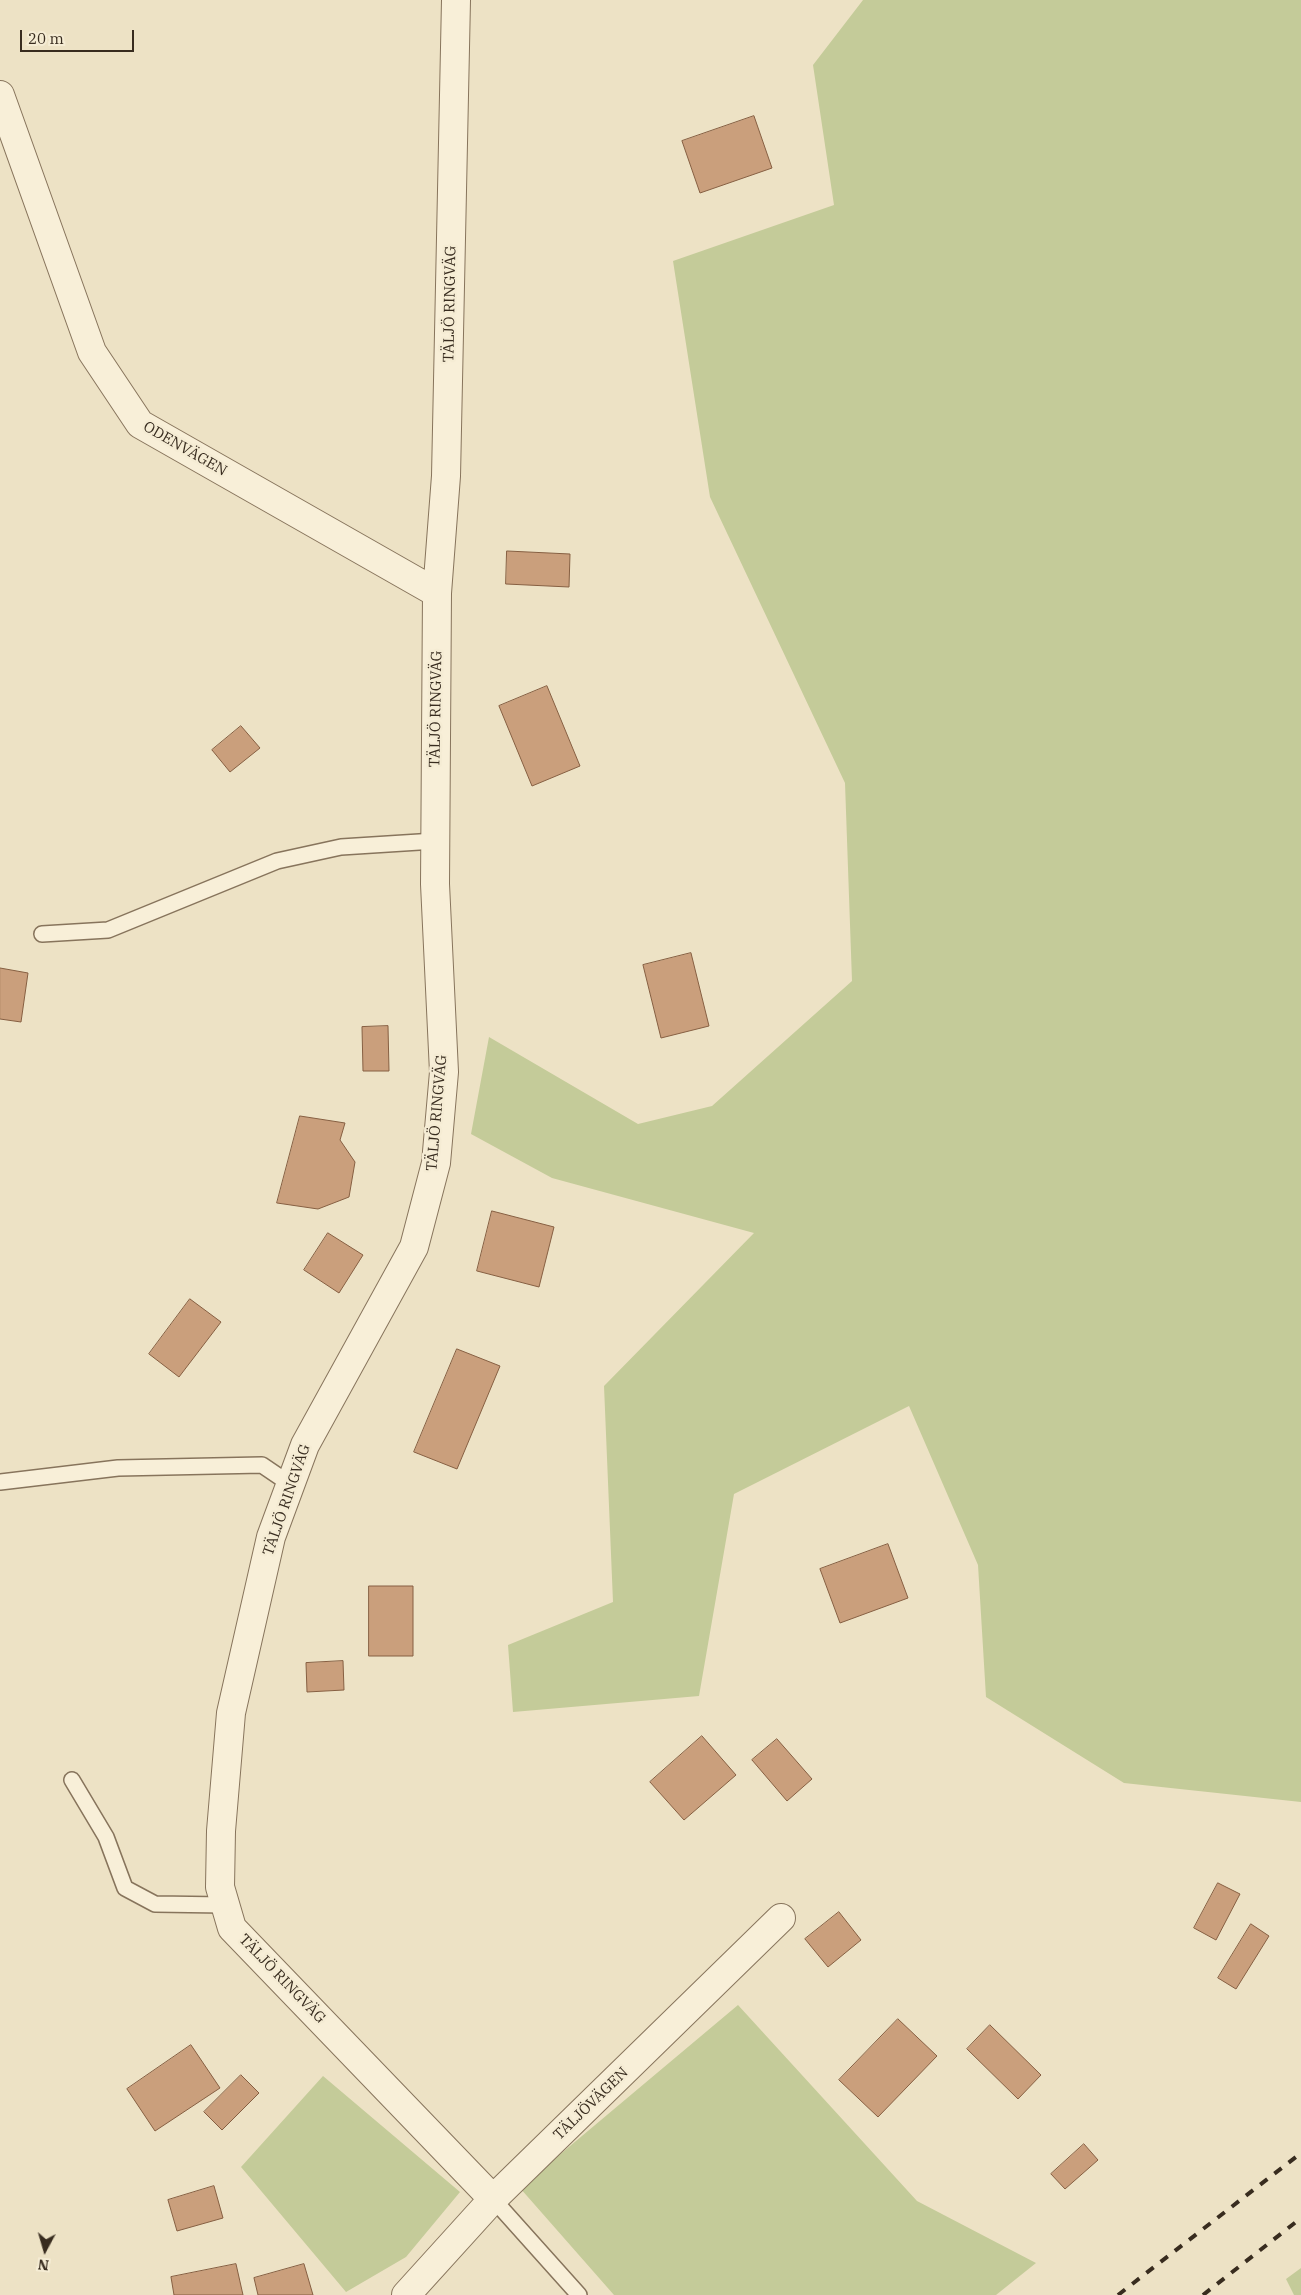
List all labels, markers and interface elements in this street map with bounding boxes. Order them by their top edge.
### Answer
scale bar [22,20,136,52]
text: 20 m [28,29,64,48]
street label: TÄLJÖ RINGVÄG [440,245,460,363]
street label: ODENVÄGEN [140,418,230,480]
street label: TÄLJÖ RINGVÄG [426,650,446,768]
street label: TÄLJÖ RINGVÄG [423,1054,451,1172]
street label: TÄLJÖ RINGVÄG [259,1442,315,1558]
street label: TÄLJÖ RINGVÄG [235,1931,329,2027]
street label: TÄLJÖVÄGEN [550,2064,632,2144]
north arrow [20,2225,70,2275]
text: N [37,2255,50,2274]

